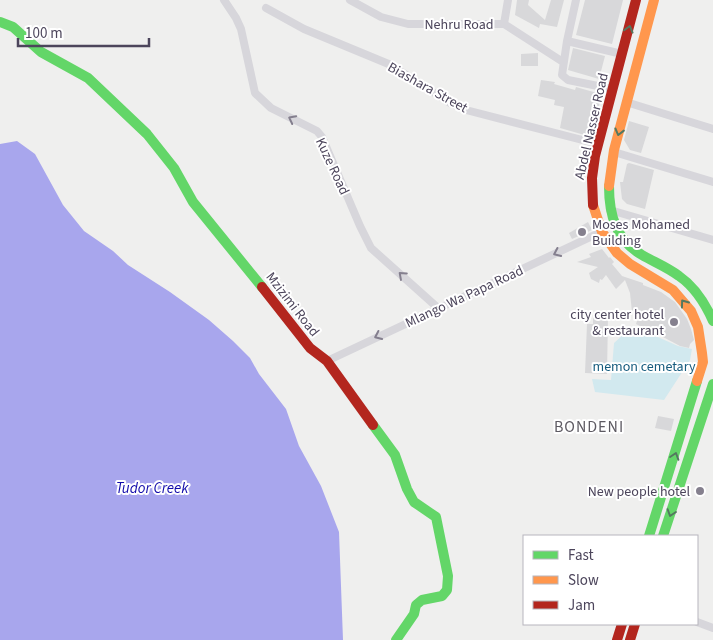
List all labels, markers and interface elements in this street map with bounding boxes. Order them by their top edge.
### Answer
scale bar [18,15,149,47]
street label: Nehru Road [425,15,493,35]
text: 100 m [25,23,63,44]
one-way arrow [623,25,633,33]
street label: Biashara Street [384,58,471,118]
street label: Abdel Nasser Road [570,71,614,182]
one-way arrow [288,115,297,125]
one-way arrow [614,127,625,136]
street label: Kuze Road [310,134,354,198]
place label: Moses Mohamed Building [592,215,690,251]
marker: Moses Mohamed Building [576,226,588,238]
one-way arrow [553,246,562,257]
street label: Mlango Wa Papa Road [402,261,527,333]
street label: Mzizimi Road [261,268,324,341]
one-way arrow [398,272,407,281]
one-way arrow [681,299,690,309]
place label: city center hotel & restaurant [570,305,664,341]
marker: city center hotel & restaurant [668,316,680,328]
one-way arrow [374,330,383,341]
park label: memon cemetary [593,357,696,377]
district label: BONDENI [554,416,624,438]
one-way arrow [669,453,679,461]
water label: Tudor Creek [116,478,189,499]
place label: New people hotel [588,482,690,502]
marker: New people hotel [694,485,706,497]
one-way arrow [667,509,677,517]
legend [523,535,698,625]
text: Fast [568,545,594,566]
text: Slow [568,570,599,591]
text: Jam [568,595,595,616]

